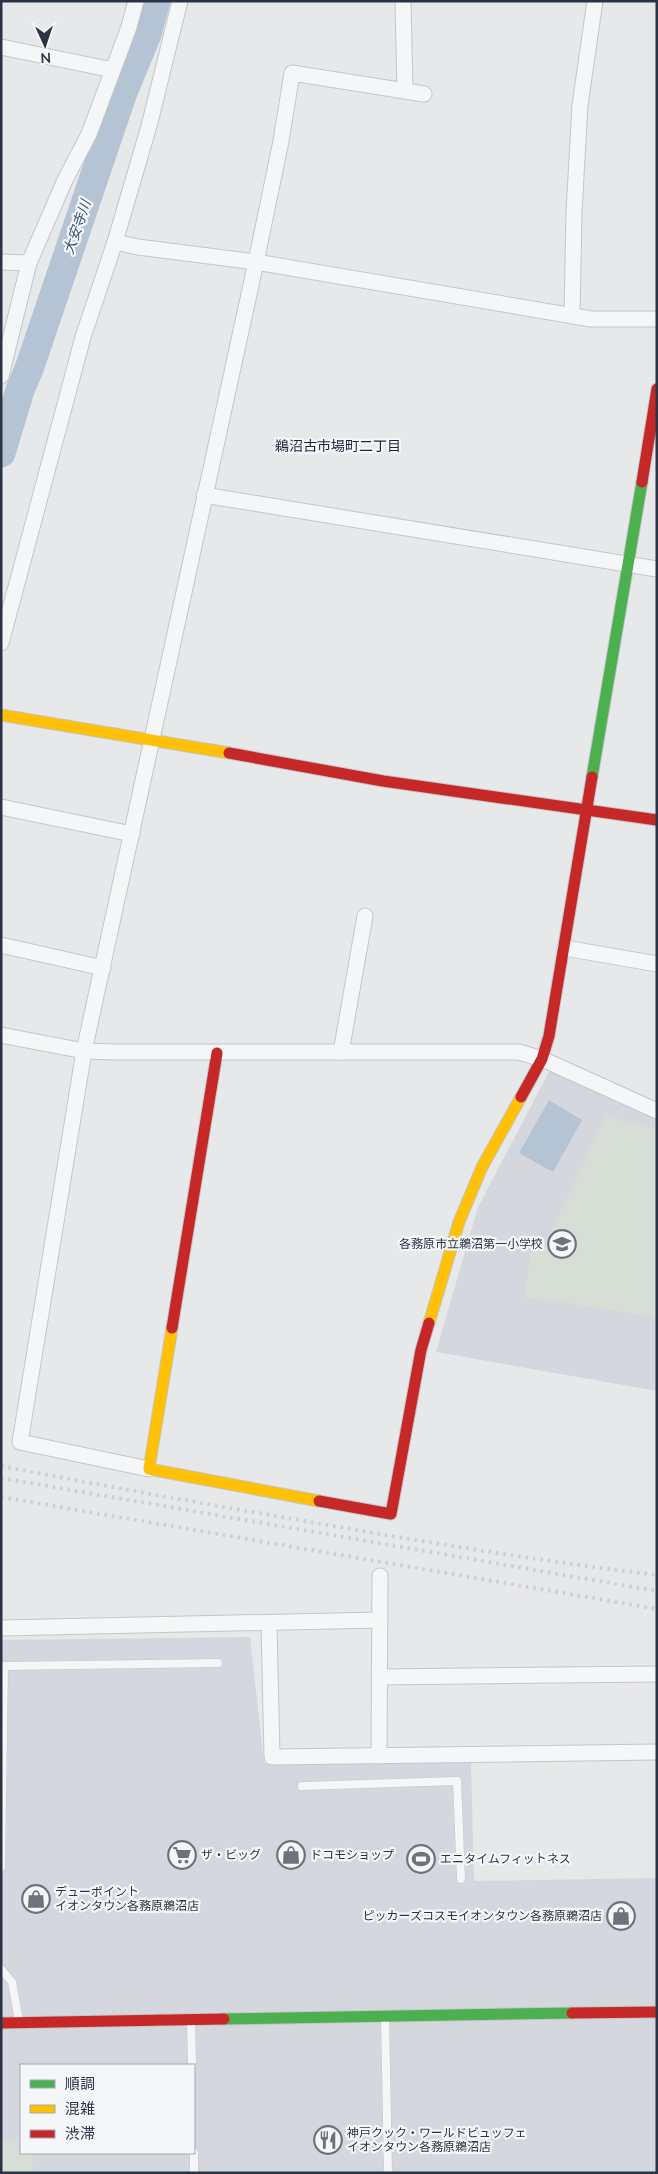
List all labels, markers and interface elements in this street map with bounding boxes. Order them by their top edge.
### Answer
north arrow [20,20,70,70]
text: N [40,49,51,67]
water label: 大安寺川 [59,196,95,256]
district label: 鵜沼古市場町二丁目 [275,437,401,455]
school or university icon: 各務原市立鵜沼第一小学校 [547,1229,577,1259]
place label: 各務原市立鵜沼第一小学校 [399,1236,543,1251]
supermarket icon: ザ・ビッグ [167,1840,197,1870]
shop icon: ドコモショップ [276,1840,306,1870]
sports icon: エニタイムフィットネス [406,1844,436,1874]
place label: ザ・ビッグ [201,1847,261,1862]
place label: ドコモショップ [310,1847,394,1862]
place label: エニタイムフィットネス [440,1851,571,1866]
shop icon: デューポイント イオンタウン各務原鵜沼店 [21,1884,51,1914]
place label: デューポイント イオンタウン各務原鵜沼店 [55,1884,199,1913]
shop icon: ピッカーズコスモイオンタウン各務原鵜沼店 [606,1901,636,1931]
place label: ピッカーズコスモイオンタウン各務原鵜沼店 [363,1908,602,1923]
legend [20,2064,195,2154]
text: 順調 [65,2074,95,2093]
text: 混雑 [65,2099,95,2118]
text: 渋滞 [65,2124,95,2143]
restaurant icon: 神戸クック・ワールドビュッフェ イオンタウン各務原鵜沼店 [313,2125,343,2155]
place label: 神戸クック・ワールドビュッフェ イオンタウン各務原鵜沼店 [347,2125,527,2154]

